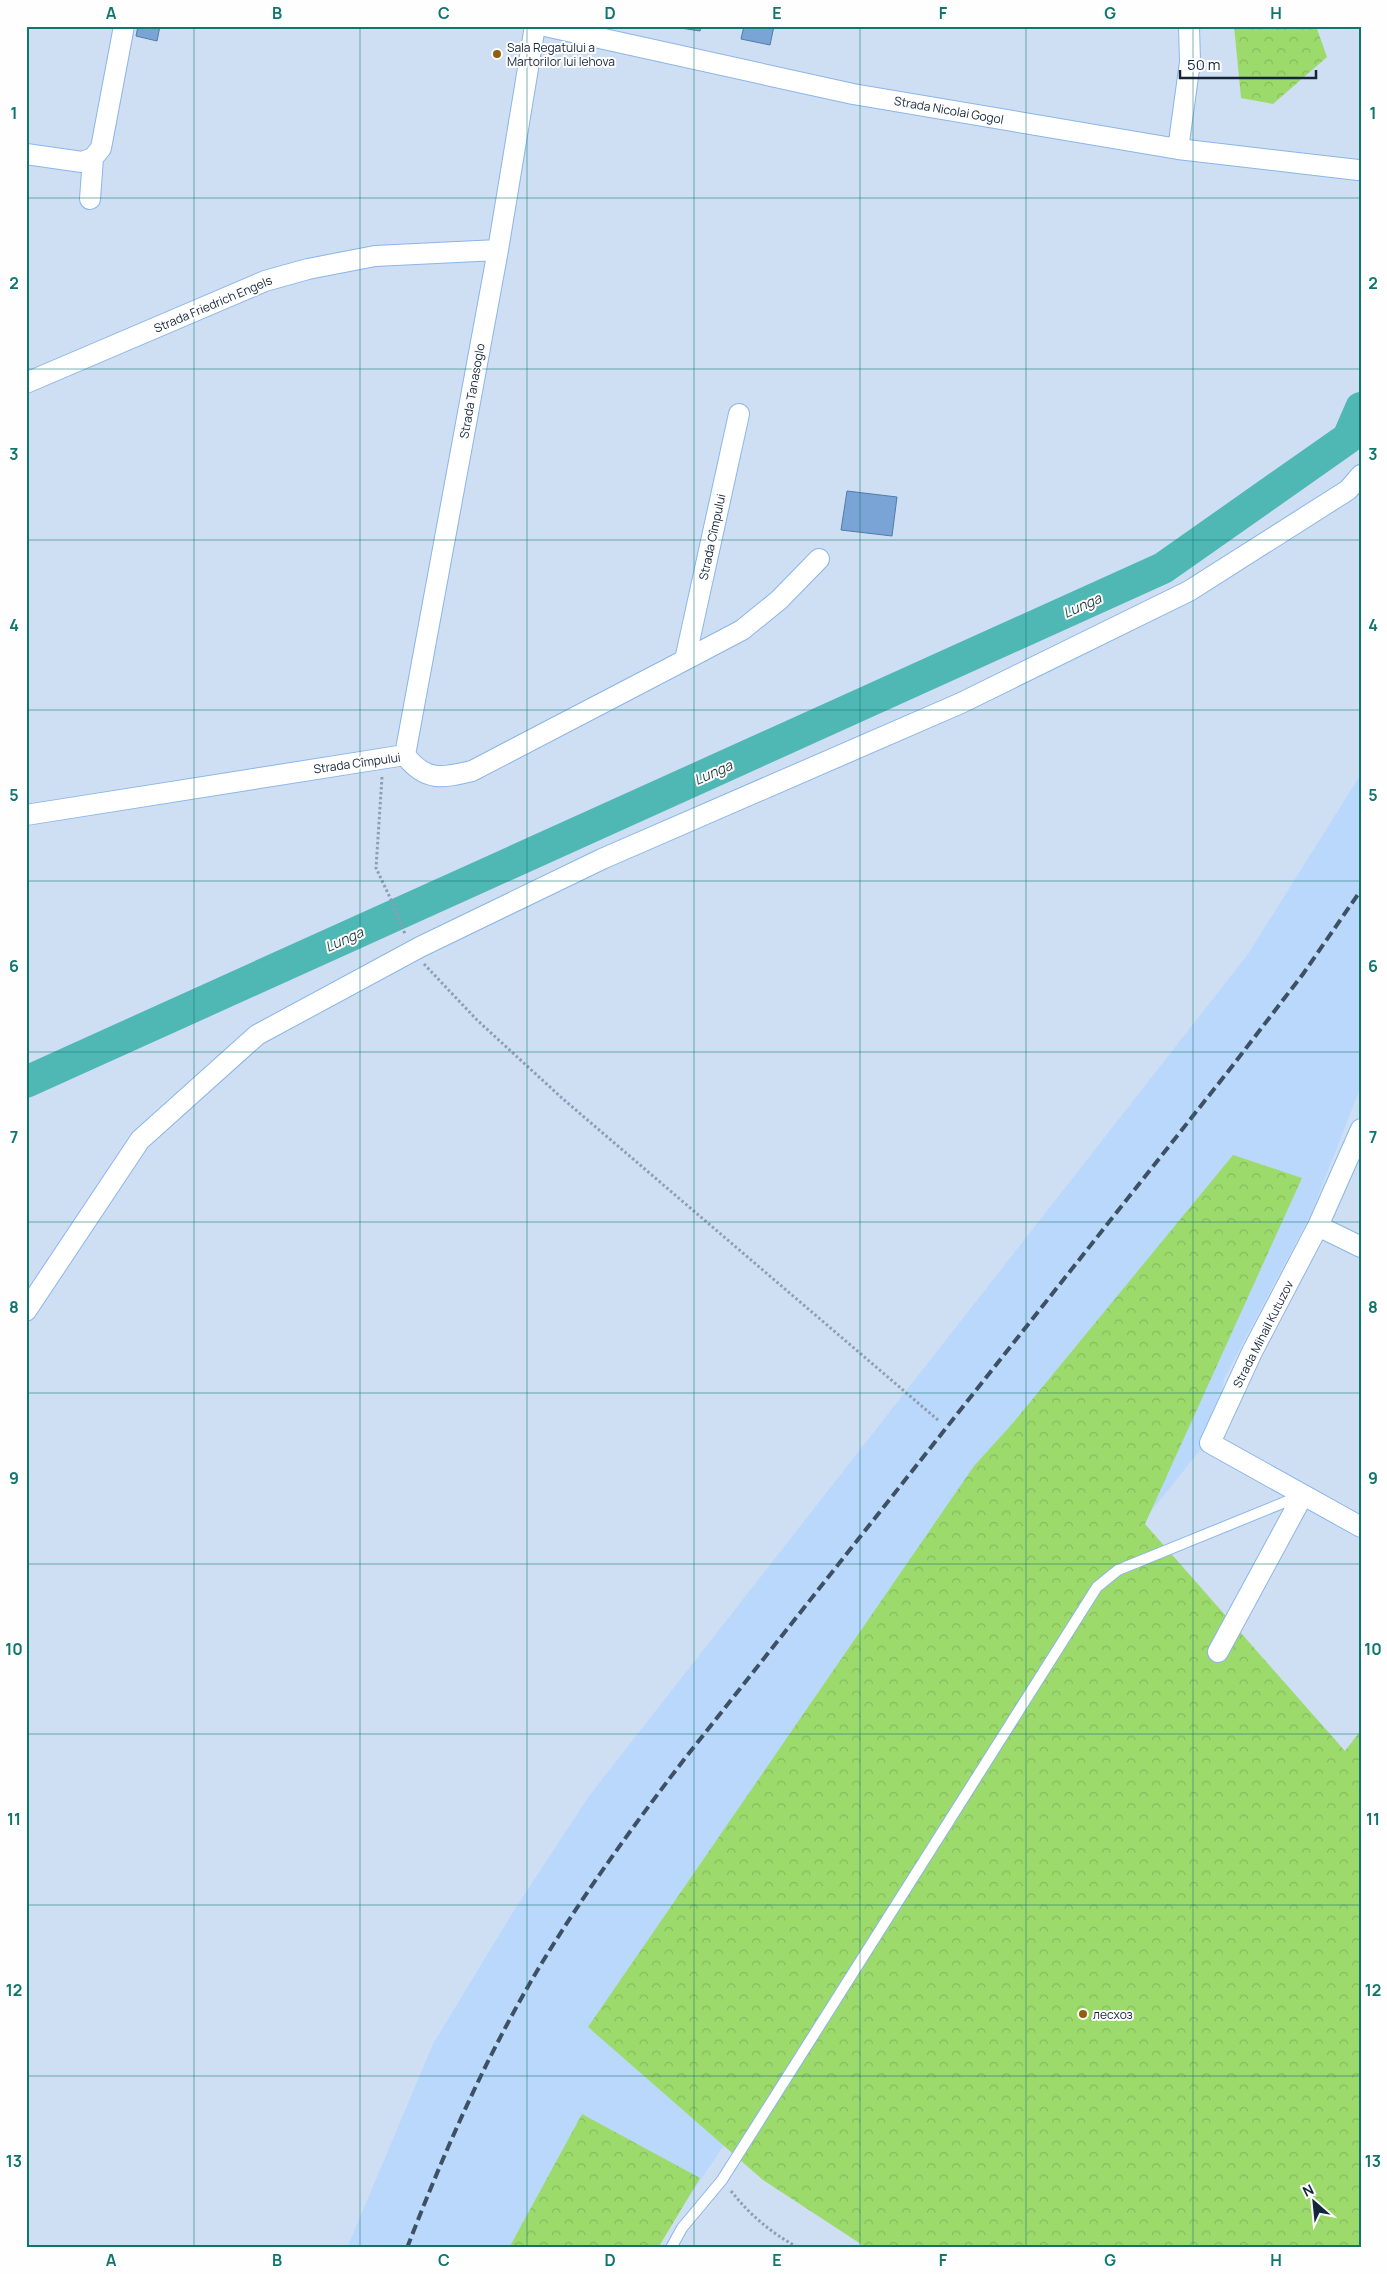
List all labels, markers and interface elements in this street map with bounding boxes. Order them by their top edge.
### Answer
text: A [106,2,117,24]
text: B [272,2,282,24]
text: C [438,2,450,24]
text: D [604,2,616,24]
text: E [772,2,782,24]
text: F [939,2,948,24]
text: G [1104,2,1116,24]
text: H [1270,2,1282,24]
place label: Sala Regatului a Martorilor lui Iehova [507,39,615,70]
marker: Sala Regatului a Martorilor lui Iehova [491,48,503,60]
scale bar [1180,48,1316,80]
text: 50 m [1187,54,1221,75]
street label: Strada Nicolai Gogol [893,92,1005,128]
text: 1 [10,102,18,124]
text: 1 [1369,102,1377,124]
street label: Strada Friedrich Engels [151,271,275,337]
text: 2 [9,272,19,294]
text: 2 [1368,272,1378,294]
street label: Strada Tanasoglo [455,342,489,440]
text: 3 [9,443,19,465]
text: 3 [1368,443,1378,465]
street label: Strada Cîmpului [695,492,729,582]
water label: Lunga [1060,588,1105,622]
text: 4 [9,614,19,636]
text: 4 [1368,614,1378,636]
street label: Strada Cîmpului [312,748,402,778]
water label: Lunga [691,755,736,789]
text: 5 [9,784,19,806]
text: 5 [1368,784,1378,806]
water label: Lunga [322,922,367,956]
text: 6 [9,955,19,977]
text: 6 [1368,955,1378,977]
text: 7 [10,1126,18,1148]
text: 7 [1369,1126,1377,1148]
street label: Strada Mihail Kutuzov [1229,1277,1297,1391]
text: 8 [9,1296,19,1318]
text: 8 [1368,1296,1378,1318]
text: 9 [9,1467,19,1489]
text: 9 [1368,1467,1378,1489]
text: 10 [5,1638,23,1660]
text: 10 [1364,1638,1382,1660]
text: 11 [7,1808,21,1830]
text: 11 [1366,1808,1380,1830]
text: 12 [6,1979,22,2001]
text: 12 [1365,1979,1381,2001]
place label: лесхоз [1093,2006,1133,2023]
marker: лесхоз [1077,2008,1089,2020]
text: 13 [6,2150,22,2172]
text: 13 [1365,2150,1381,2172]
north arrow [1290,2176,1340,2226]
text: N [1299,2179,1317,2201]
text: A [106,2249,117,2271]
text: B [272,2249,282,2271]
text: C [438,2249,450,2271]
text: D [604,2249,616,2271]
text: E [772,2249,782,2271]
text: F [939,2249,948,2271]
text: G [1104,2249,1116,2271]
text: H [1270,2249,1282,2271]

